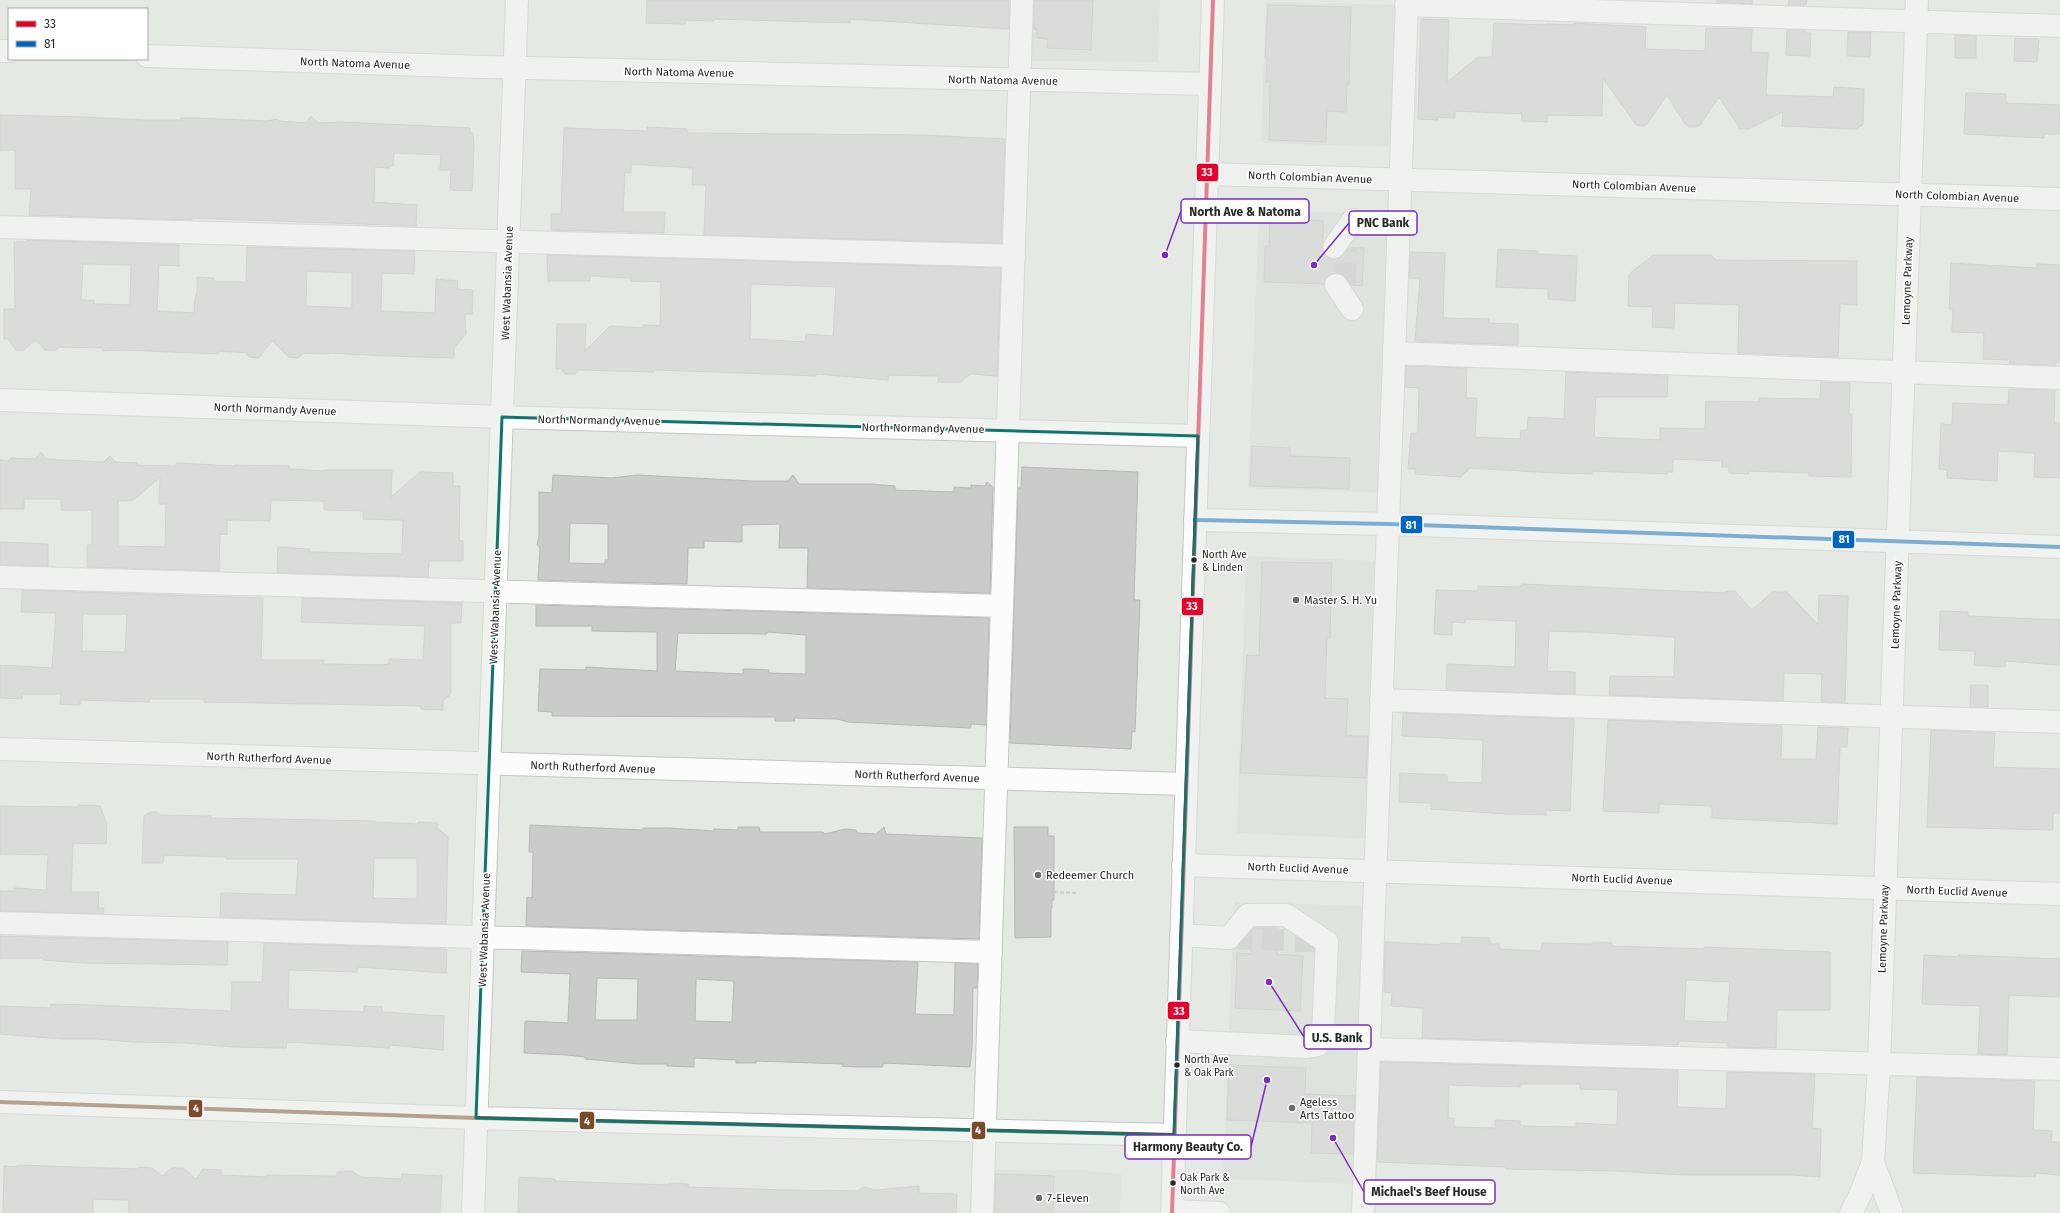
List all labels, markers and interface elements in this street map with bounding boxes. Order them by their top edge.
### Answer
legend [8,8,148,60]
text: 33 [44,17,56,31]
text: 81 [44,37,55,51]
street label: North Natoma Avenue [300,55,410,72]
street label: North Natoma Avenue [624,65,734,80]
street label: North Natoma Avenue [948,73,1058,88]
line badge: 33 [1196,163,1219,182]
text: 33 [1200,166,1213,179]
street label: North Colombian Avenue [1248,169,1372,186]
street label: North Colombian Avenue [1572,178,1696,195]
street label: North Colombian Avenue [1895,188,2019,205]
callout: North Ave & Natoma [1181,199,1309,223]
text: North Ave & Natoma [1189,205,1301,219]
callout: PNC Bank [1349,211,1417,235]
text: PNC Bank [1357,216,1410,230]
street label: West Wabansia Avenue [499,226,516,340]
street label: Lemoyne Parkway [1899,236,1916,325]
street label: North Normandy Avenue [213,401,337,418]
street label: North Normandy Avenue [537,413,661,428]
street label: North Normandy Avenue [861,421,985,436]
line badge: 81 [1400,515,1423,534]
text: 81 [1405,519,1417,532]
line badge: 81 [1832,530,1855,549]
text: 81 [1838,533,1850,546]
place label: North Ave & Linden [1202,549,1247,574]
street label: West Wabansia Avenue [487,550,504,664]
marker: North Ave & Linden [1189,555,1199,565]
street label: Lemoyne Parkway [1888,560,1905,649]
place label: Master S. H. Yu [1304,594,1377,607]
marker: Master S. H. Yu [1291,595,1301,605]
line badge: 33 [1181,597,1204,616]
text: 33 [1185,600,1198,613]
street label: North Rutherford Avenue [206,750,332,767]
street label: North Rutherford Avenue [530,759,656,776]
street label: North Rutherford Avenue [854,768,980,785]
street label: North Euclid Avenue [1247,860,1349,877]
place label: Redeemer Church [1046,869,1134,882]
marker: Redeemer Church [1033,870,1043,880]
street label: North Euclid Avenue [1571,871,1673,888]
street label: West Wabansia Avenue [476,873,493,987]
street label: North Euclid Avenue [1906,883,2008,900]
street label: Lemoyne Parkway [1875,884,1892,973]
line badge: 33 [1167,1001,1190,1020]
text: 33 [1172,1005,1185,1018]
callout: U.S. Bank [1304,1025,1371,1049]
text: U.S. Bank [1312,1031,1363,1045]
place label: North Ave & Oak Park [1184,1054,1235,1079]
marker: North Ave & Oak Park [1172,1060,1182,1070]
place label: Ageless Arts Tattoo [1300,1096,1354,1122]
line badge: 4 [188,1099,203,1118]
text: 4 [193,1102,199,1115]
marker: Ageless Arts Tattoo [1287,1103,1297,1113]
line badge: 4 [579,1111,595,1130]
text: 4 [584,1115,590,1128]
line badge: 4 [971,1121,986,1140]
text: 4 [975,1124,981,1137]
callout: Harmony Beauty Co. [1125,1135,1251,1159]
text: Harmony Beauty Co. [1133,1140,1243,1154]
place label: Oak Park & North Ave [1180,1172,1230,1197]
marker: Oak Park & North Ave [1168,1178,1178,1188]
callout: Michael's Beef House [1364,1180,1495,1204]
text: Michael's Beef House [1371,1185,1487,1199]
place label: 7-Eleven [1047,1192,1089,1205]
marker: 7-Eleven [1034,1193,1044,1203]

